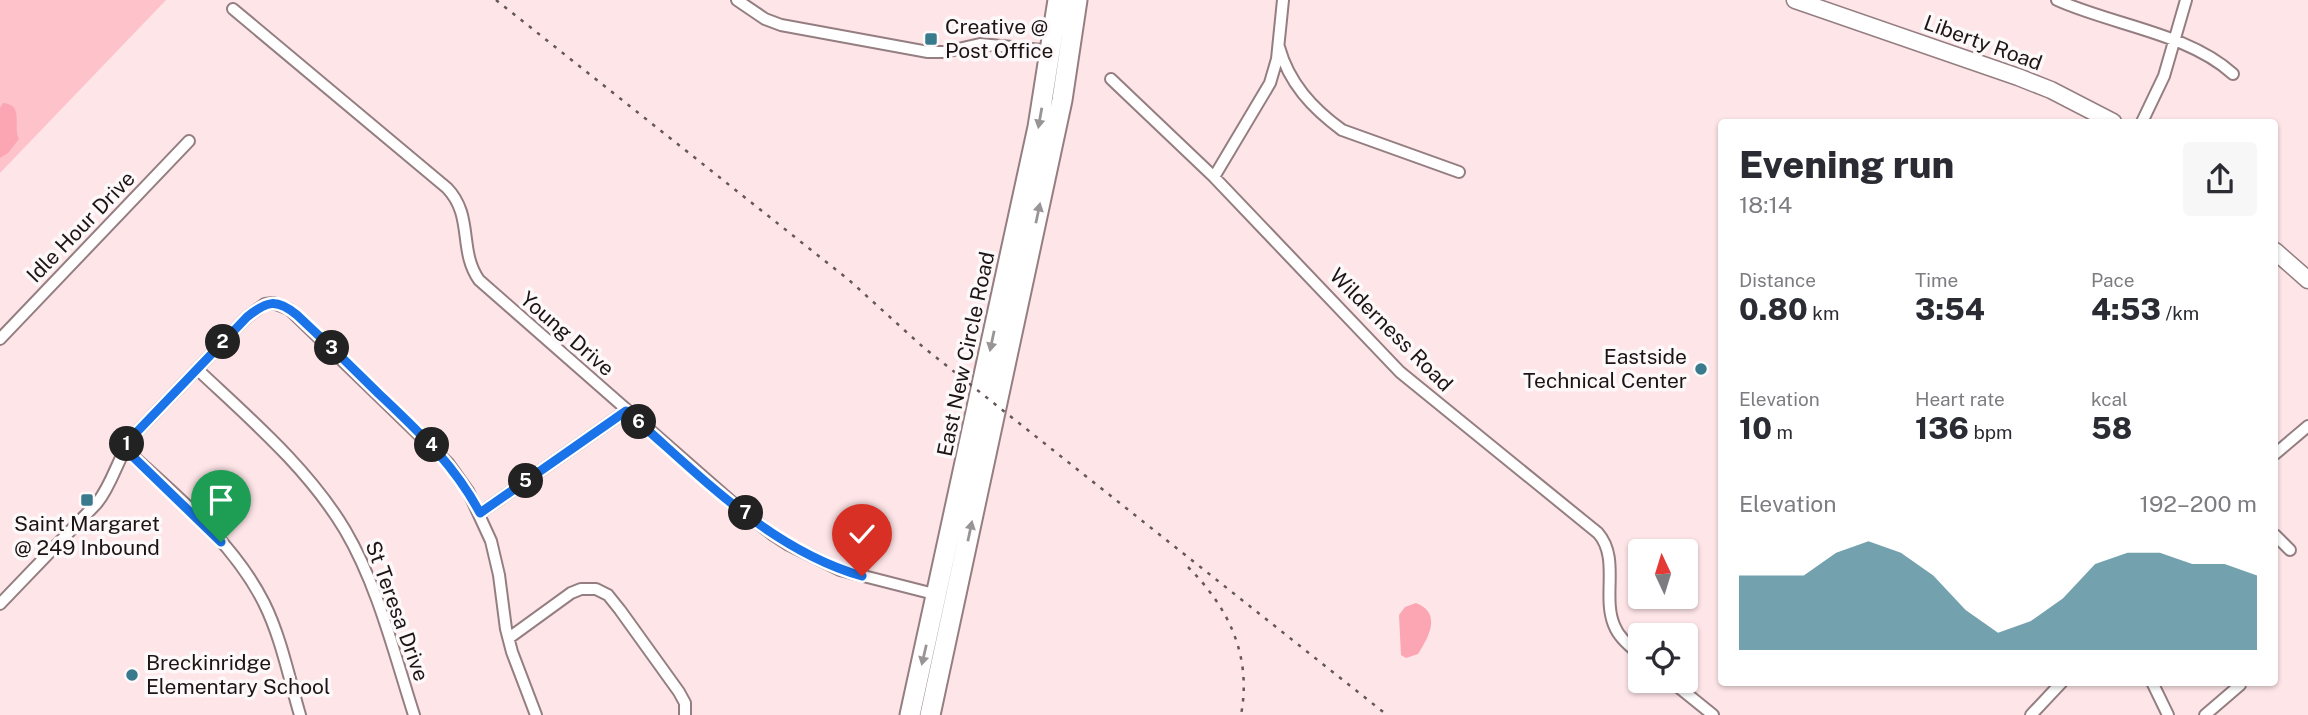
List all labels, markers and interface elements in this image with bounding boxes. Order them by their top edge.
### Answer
street label: Liberty Road [1921,10,2046,75]
place label: Creative @ Post Office [945,14,1053,63]
marker: Creative @ Post Office [923,31,939,47]
one-way arrow [1034,107,1045,129]
text: Evening run [1739,142,1954,187]
button: share [2183,142,2257,216]
street label: Idle Hour Drive [21,166,140,287]
text: 18:14 [1739,191,1792,218]
one-way arrow [1033,202,1044,224]
street label: East New Circle Road [932,249,999,458]
street label: Wilderness Road [1325,263,1458,396]
text: Distance [1739,269,1816,291]
text: Time [1915,269,1958,291]
text: Pace [2091,269,2134,291]
street label: Young Drive [515,286,619,381]
text: 0.80 [1739,291,1808,327]
text: 3:54 [1915,291,1985,327]
text: 4:53 [2091,291,2161,327]
text: km [1808,302,1839,324]
text: /km [2161,302,2199,324]
pin: 2 [206,324,241,360]
text: 2 [216,330,229,352]
pin: 3 [314,330,350,366]
one-way arrow [987,330,998,352]
text: 3 [325,336,338,358]
place label: Eastside Technical Center [1523,344,1687,393]
marker: Eastside Technical Center [1693,361,1709,377]
text: Elevation [1739,388,1820,410]
text: Heart rate [1915,388,2005,410]
text: kcal [2091,388,2128,410]
pin: 6 [622,404,656,440]
text: 6 [632,410,645,432]
text: 10 [1739,410,1772,446]
text: 136 [1915,410,1969,446]
text: 58 [2091,410,2132,446]
text: m [1772,421,1793,443]
text: bpm [1969,421,2013,443]
pin: 1 [110,426,144,462]
pin: 4 [414,428,450,462]
text: 1 [122,432,131,454]
text: 4 [425,433,438,455]
pin: 5 [508,463,544,498]
text: 5 [519,469,532,491]
pin [191,470,251,542]
icon: arrive [202,481,240,519]
text: Elevation [1739,490,1837,517]
text: 192–200 m [2140,490,2257,517]
marker: Saint Margaret @ 249 Inbound [79,492,95,508]
pin: 7 [728,496,764,530]
text: 7 [740,501,751,523]
pin [832,504,892,576]
place label: Saint Margaret @ 249 Inbound [14,511,160,560]
icon: check [843,515,881,553]
one-way arrow [964,520,975,542]
street label: St Teresa Drive [361,537,434,684]
north arrow [1628,539,1698,609]
map controls [1628,539,1698,693]
button: locate [1628,623,1698,693]
one-way arrow [918,644,929,666]
place label: Breckinridge Elementary School [146,650,330,699]
marker: Breckinridge Elementary School [124,667,140,683]

